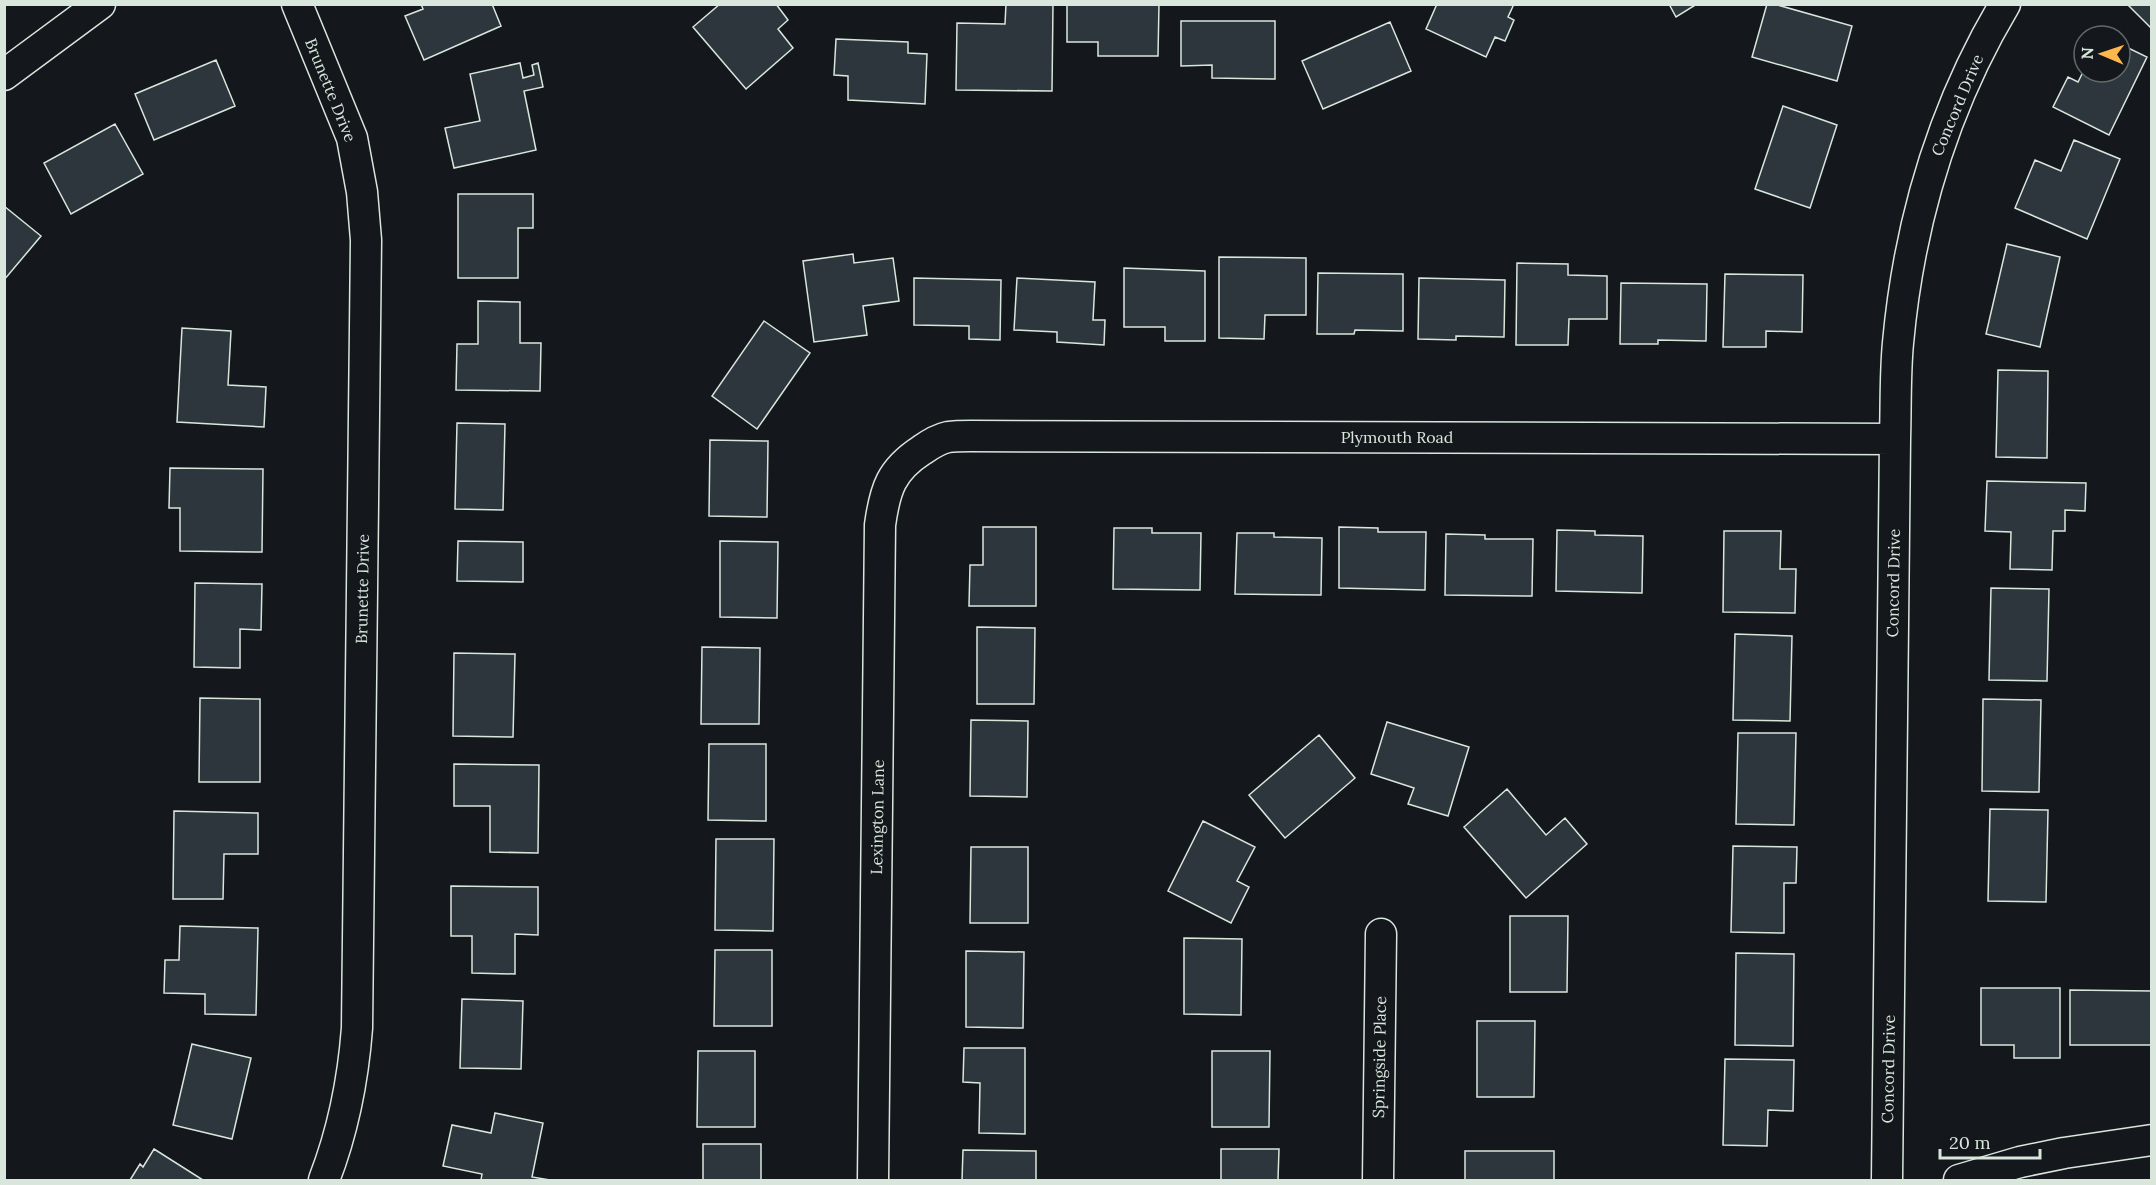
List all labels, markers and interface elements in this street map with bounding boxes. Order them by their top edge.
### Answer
north arrow [2072,24,2132,84]
street label: Brunette Drive [301,35,361,145]
text: N [2077,47,2097,60]
street label: Concord Drive [1927,51,1988,159]
street label: Plymouth Road [1341,427,1454,447]
street label: Concord Drive [1882,528,1904,637]
street label: Brunette Drive [351,534,373,644]
street label: Lexington Lane [866,759,888,875]
street label: Springside Place [1368,995,1390,1118]
street label: Concord Drive [1877,1014,1899,1123]
scale bar [1940,1122,2040,1160]
text: 20 m [1949,1131,1991,1154]

